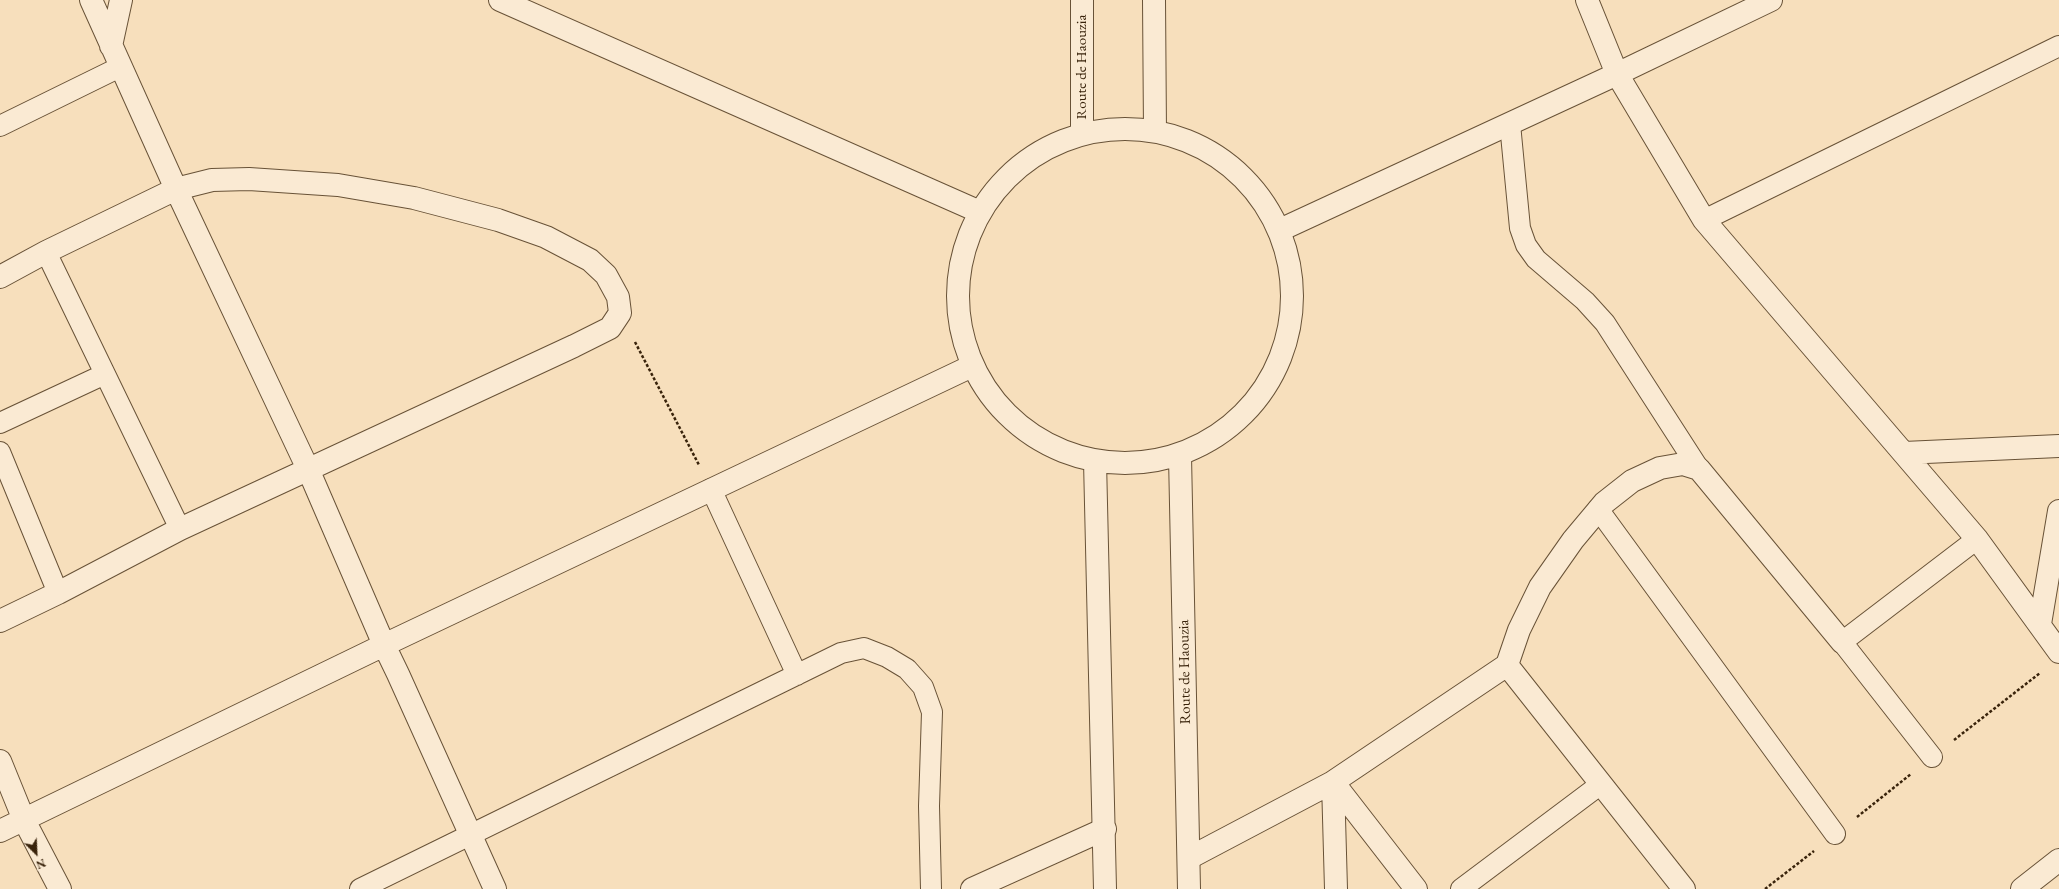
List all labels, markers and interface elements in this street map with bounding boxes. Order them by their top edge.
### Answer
street label: Route de Haouzia [1073,15,1091,119]
street label: Route de Haouzia [1175,619,1195,725]
north arrow [16,833,56,873]
text: N [34,856,48,872]

